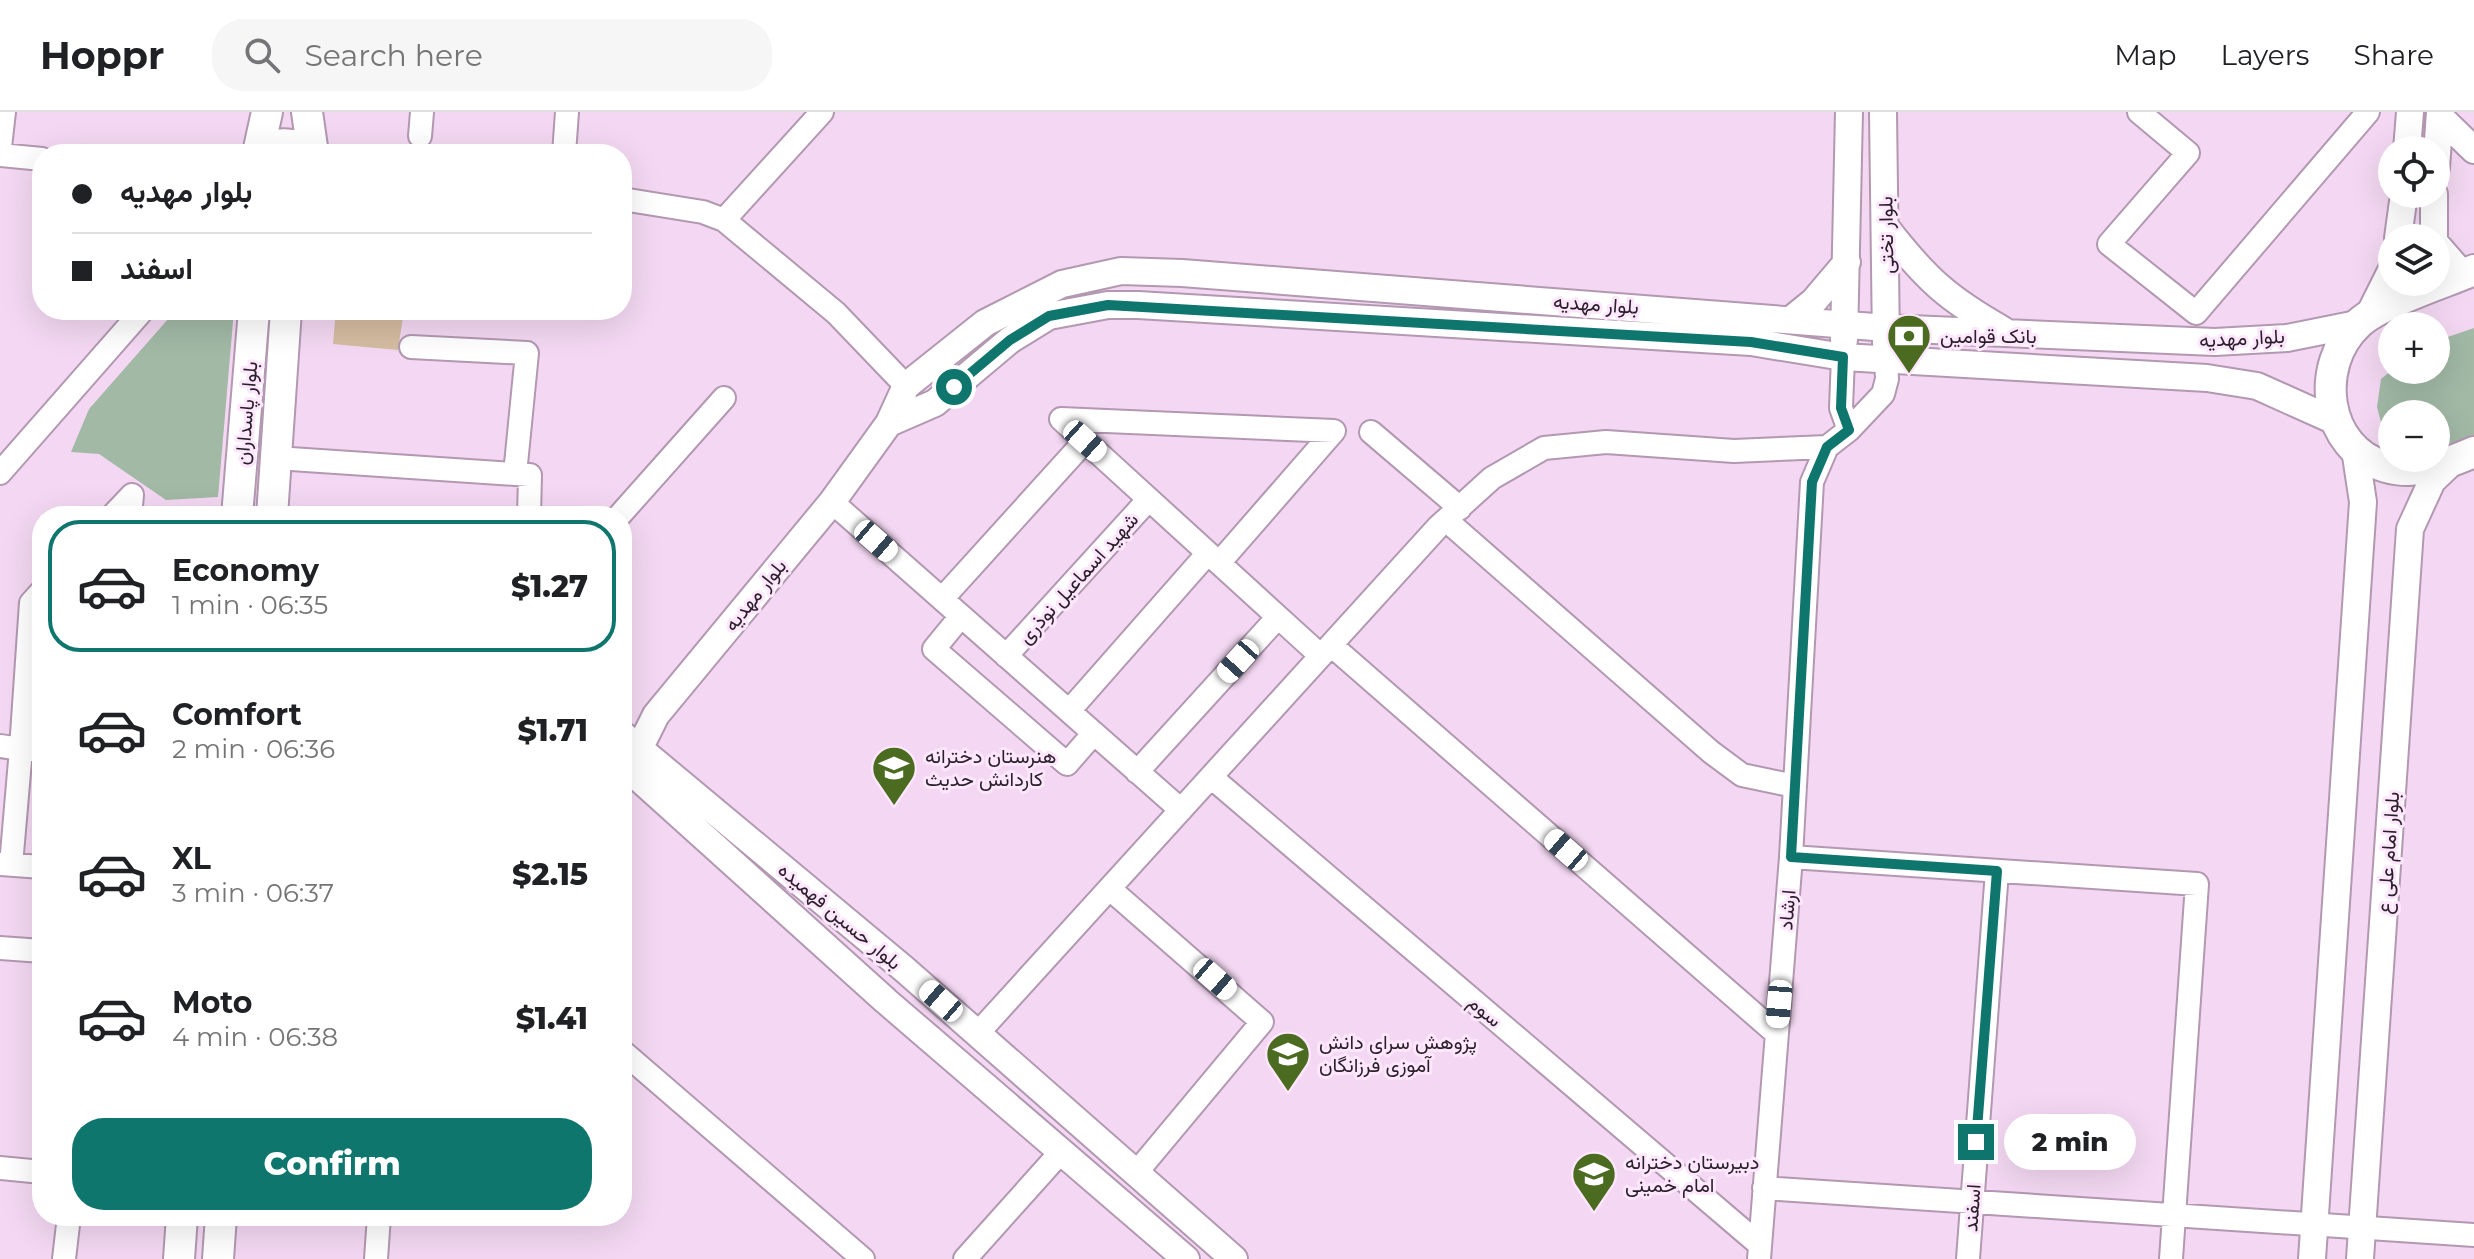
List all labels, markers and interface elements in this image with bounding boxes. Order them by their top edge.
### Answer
search box [212,19,772,91]
text: Hoppr [40,32,164,79]
icon: search [240,33,284,77]
text: Search here [304,37,483,74]
text: Map [2114,38,2177,72]
text: Layers [2221,38,2310,72]
text: Share [2354,38,2434,72]
map controls [2378,136,2450,472]
button: locate [2378,136,2450,208]
text: بلوار مهدیه [120,173,252,210]
street label: بلوار تختی [1873,196,1900,274]
button: layers [2378,224,2450,296]
text: اسفند [120,250,193,287]
street label: بلوار مهدیه [1552,289,1640,320]
bank icon: بانک قوامین [1885,312,1933,375]
button: + [2378,312,2450,384]
place label: بانک قوامین [1940,324,2037,349]
street label: بلوار مهدیه [2199,324,2285,353]
street label: بلوار پاسداران [230,360,264,466]
route start [936,369,972,405]
button: − [2378,400,2450,472]
car [1059,416,1111,466]
street label: شهید اسماعیل نوذری [1013,508,1144,649]
car [850,516,902,566]
icon: car [76,550,148,622]
text: Economy [172,552,319,589]
street label: بلوار مهدیه [719,554,792,637]
text: $1.27 [511,568,588,605]
text: 1 min · 06:35 [172,589,328,621]
car [1213,635,1263,687]
icon: car [76,694,148,766]
text: Comfort [172,696,302,733]
text: $1.71 [517,712,588,749]
text: 2 min · 06:36 [172,733,335,765]
school or university icon: هنرستان دخترانه کاردانش حدیث [870,744,918,807]
place label: هنرستان دخترانه کاردانش حدیث [925,744,1056,792]
street label: بلوار امام علی ع [2372,791,2406,915]
car [1540,825,1592,875]
icon: car [76,838,148,910]
text: XL [172,840,211,877]
text: $2.15 [512,856,588,893]
street label: بلوار حسین فهمیده [773,857,907,975]
text: 3 min · 06:37 [172,877,334,909]
street label: ارشاد [1773,889,1802,931]
car [1189,954,1241,1004]
car [915,976,967,1026]
car [1765,979,1793,1029]
icon: car [76,982,148,1054]
text: Moto [172,984,253,1021]
street label: سوم [1463,990,1507,1033]
text: $1.41 [516,1000,588,1037]
text: 4 min · 06:38 [172,1021,338,1053]
school or university icon: پژوهش سرای دانش آموزی فرزانگان [1264,1030,1312,1093]
place label: پژوهش سرای دانش آموزی فرزانگان [1319,1030,1477,1078]
callout: 2 min [2004,1114,2136,1170]
button: Confirm [72,1118,592,1210]
route end [1958,1124,1994,1160]
text: 2 min [2032,1126,2108,1158]
school or university icon: دبیرستان دخترانه امام خمینی [1570,1150,1618,1213]
place label: دبیرستان دخترانه امام خمینی [1625,1150,1759,1198]
street label: اسفند [1958,1183,1986,1233]

